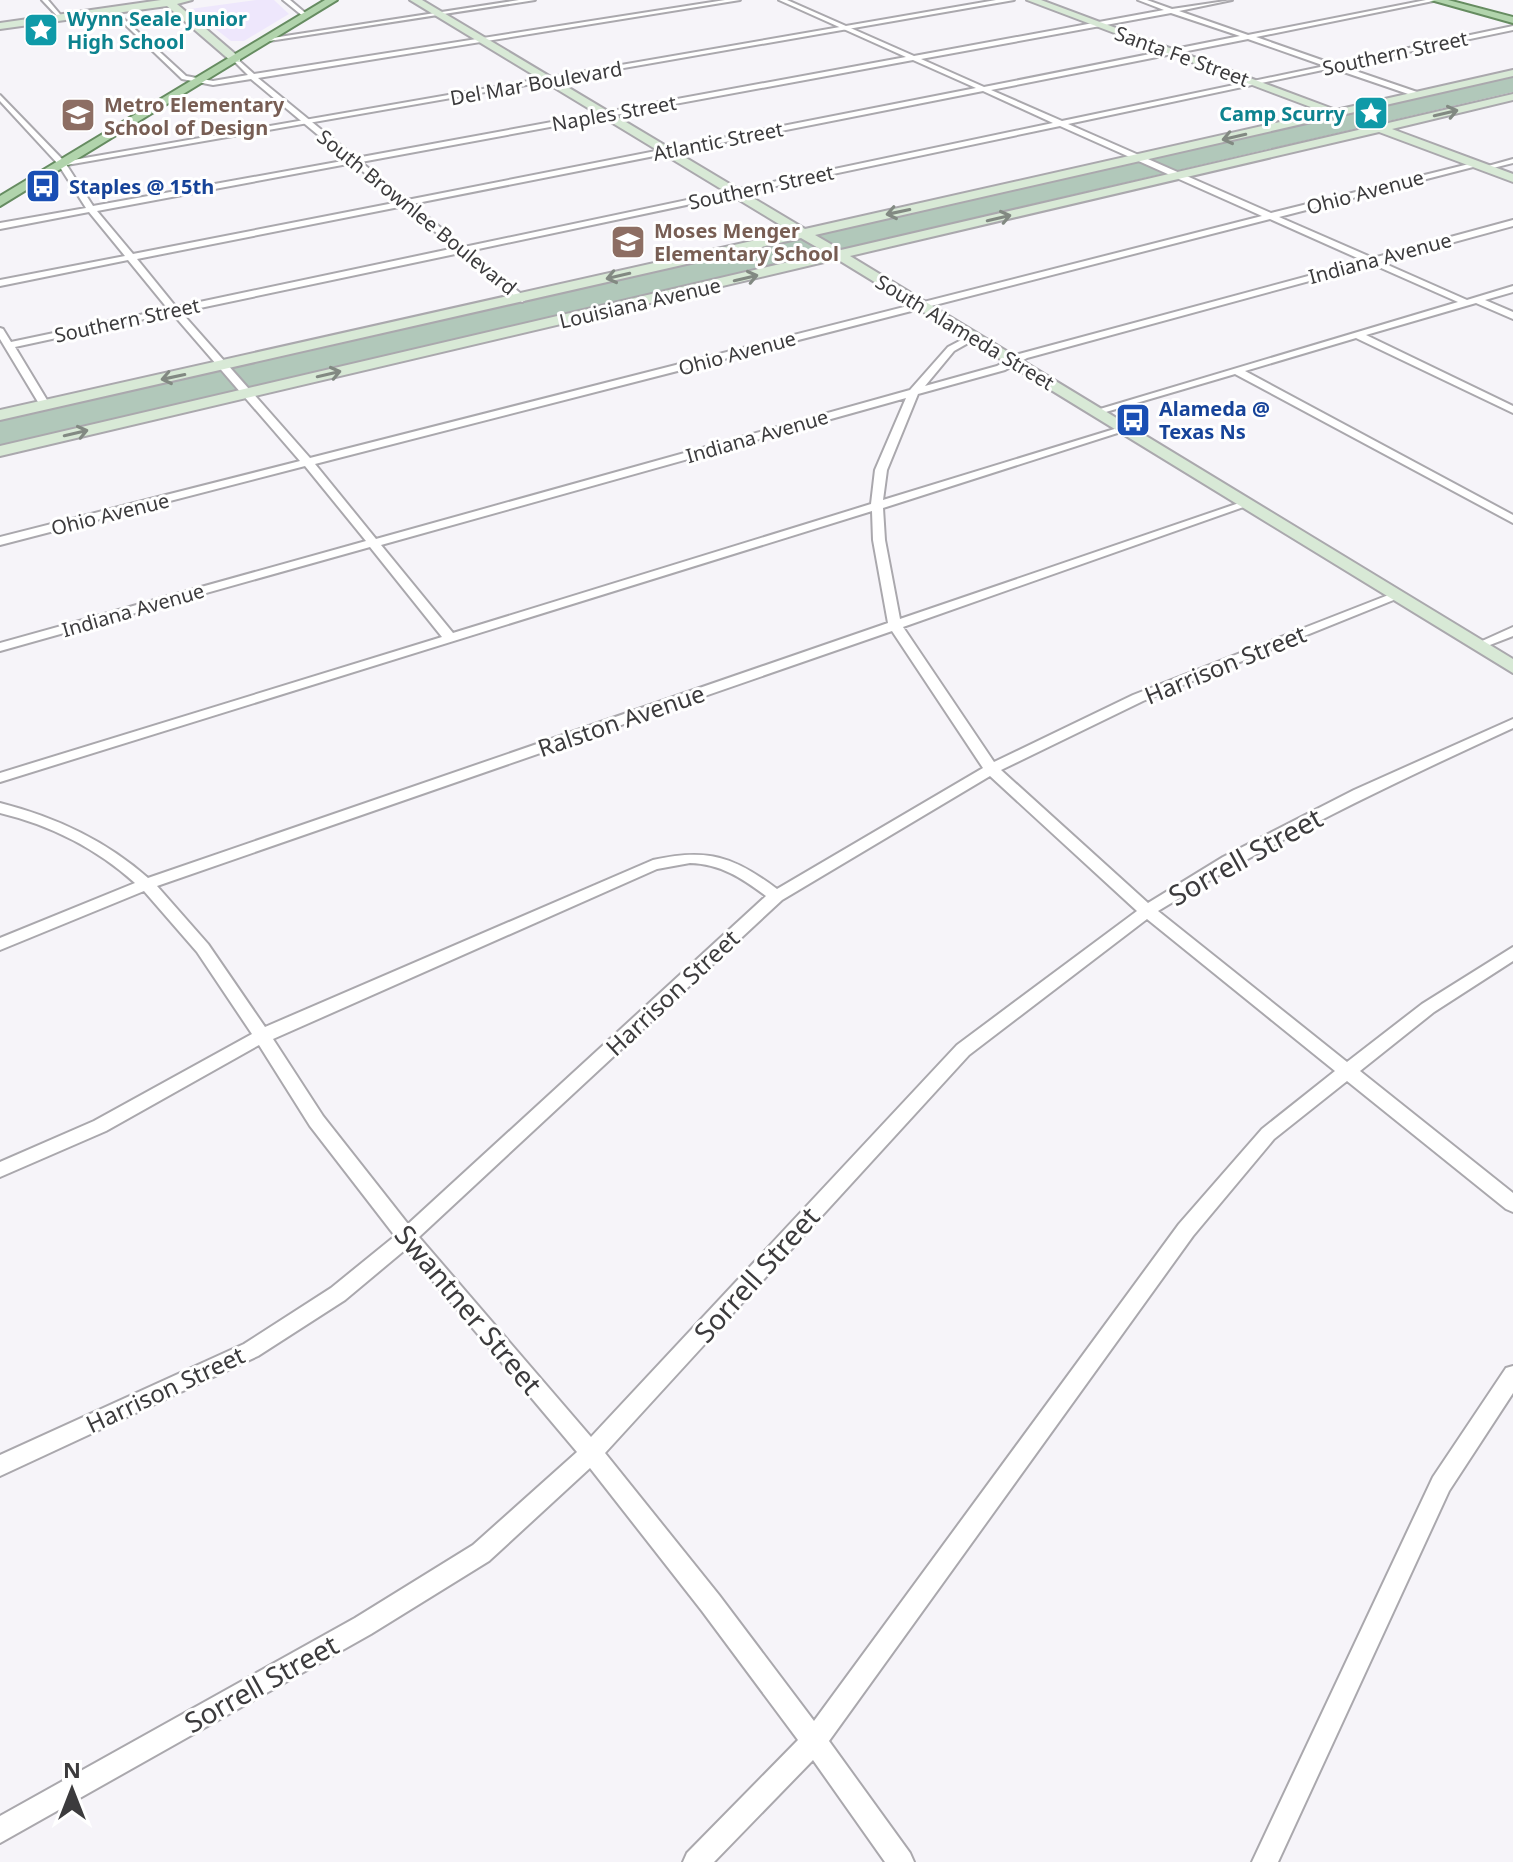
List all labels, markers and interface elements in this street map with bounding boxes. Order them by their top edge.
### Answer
place label: Wynn Seale Junior High School [67,5,247,55]
place icon: Wynn Seale Junior High School [22,11,60,49]
street label: Santa Fe Street [1111,19,1253,93]
street label: Southern Street [1320,24,1470,82]
street label: Del Mar Boulevard [448,55,624,111]
street label: Naples Street [550,89,678,137]
place label: Metro Elementary School of Design [104,91,285,141]
place icon: Camp Scurry [1352,94,1390,132]
school or university icon: Metro Elementary School of Design [59,96,97,134]
place label: Camp Scurry [1219,100,1346,127]
one-way arrow [1433,105,1458,120]
street label: Atlantic Street [651,115,785,167]
street label: South Brownlee Boulevard [312,123,522,301]
one-way arrow [1222,130,1248,145]
street label: Southern Street [686,158,836,216]
street label: Ohio Avenue [1303,163,1427,221]
bus stop icon: Staples @ 15th [24,167,62,205]
place label: Staples @ 15th [69,173,214,200]
one-way arrow [886,205,912,220]
one-way arrow [986,210,1012,225]
place label: Moses Menger Elementary School [654,217,839,267]
school or university icon: Moses Menger Elementary School [609,223,647,261]
street label: Indiana Avenue [1306,226,1454,290]
street label: South Alameda Street [871,268,1059,396]
one-way arrow [605,270,631,285]
one-way arrow [733,270,758,285]
street label: Louisiana Avenue [557,271,723,335]
street label: Southern Street [52,291,202,349]
street label: Ohio Avenue [675,324,799,382]
one-way arrow [316,366,342,381]
one-way arrow [161,370,186,385]
place label: Alameda @ Texas Ns [1159,395,1270,445]
bus stop icon: Alameda @ Texas Ns [1114,401,1152,439]
street label: Indiana Avenue [683,403,831,469]
one-way arrow [63,425,88,440]
street label: Ohio Avenue [48,486,172,542]
street label: Indiana Avenue [59,577,207,643]
street label: Harrison Street [1139,616,1311,711]
street label: Ralston Avenue [533,676,709,764]
street label: Sorrell Street [1161,798,1329,914]
street label: Harrison Street [598,921,746,1063]
street label: Sorrell Street [685,1198,827,1350]
street label: Swantner Street [387,1216,551,1402]
street label: Harrison Street [80,1338,250,1440]
street label: Sorrell Street [177,1625,345,1741]
north arrow [32,1750,112,1830]
text: N [63,1754,81,1784]

